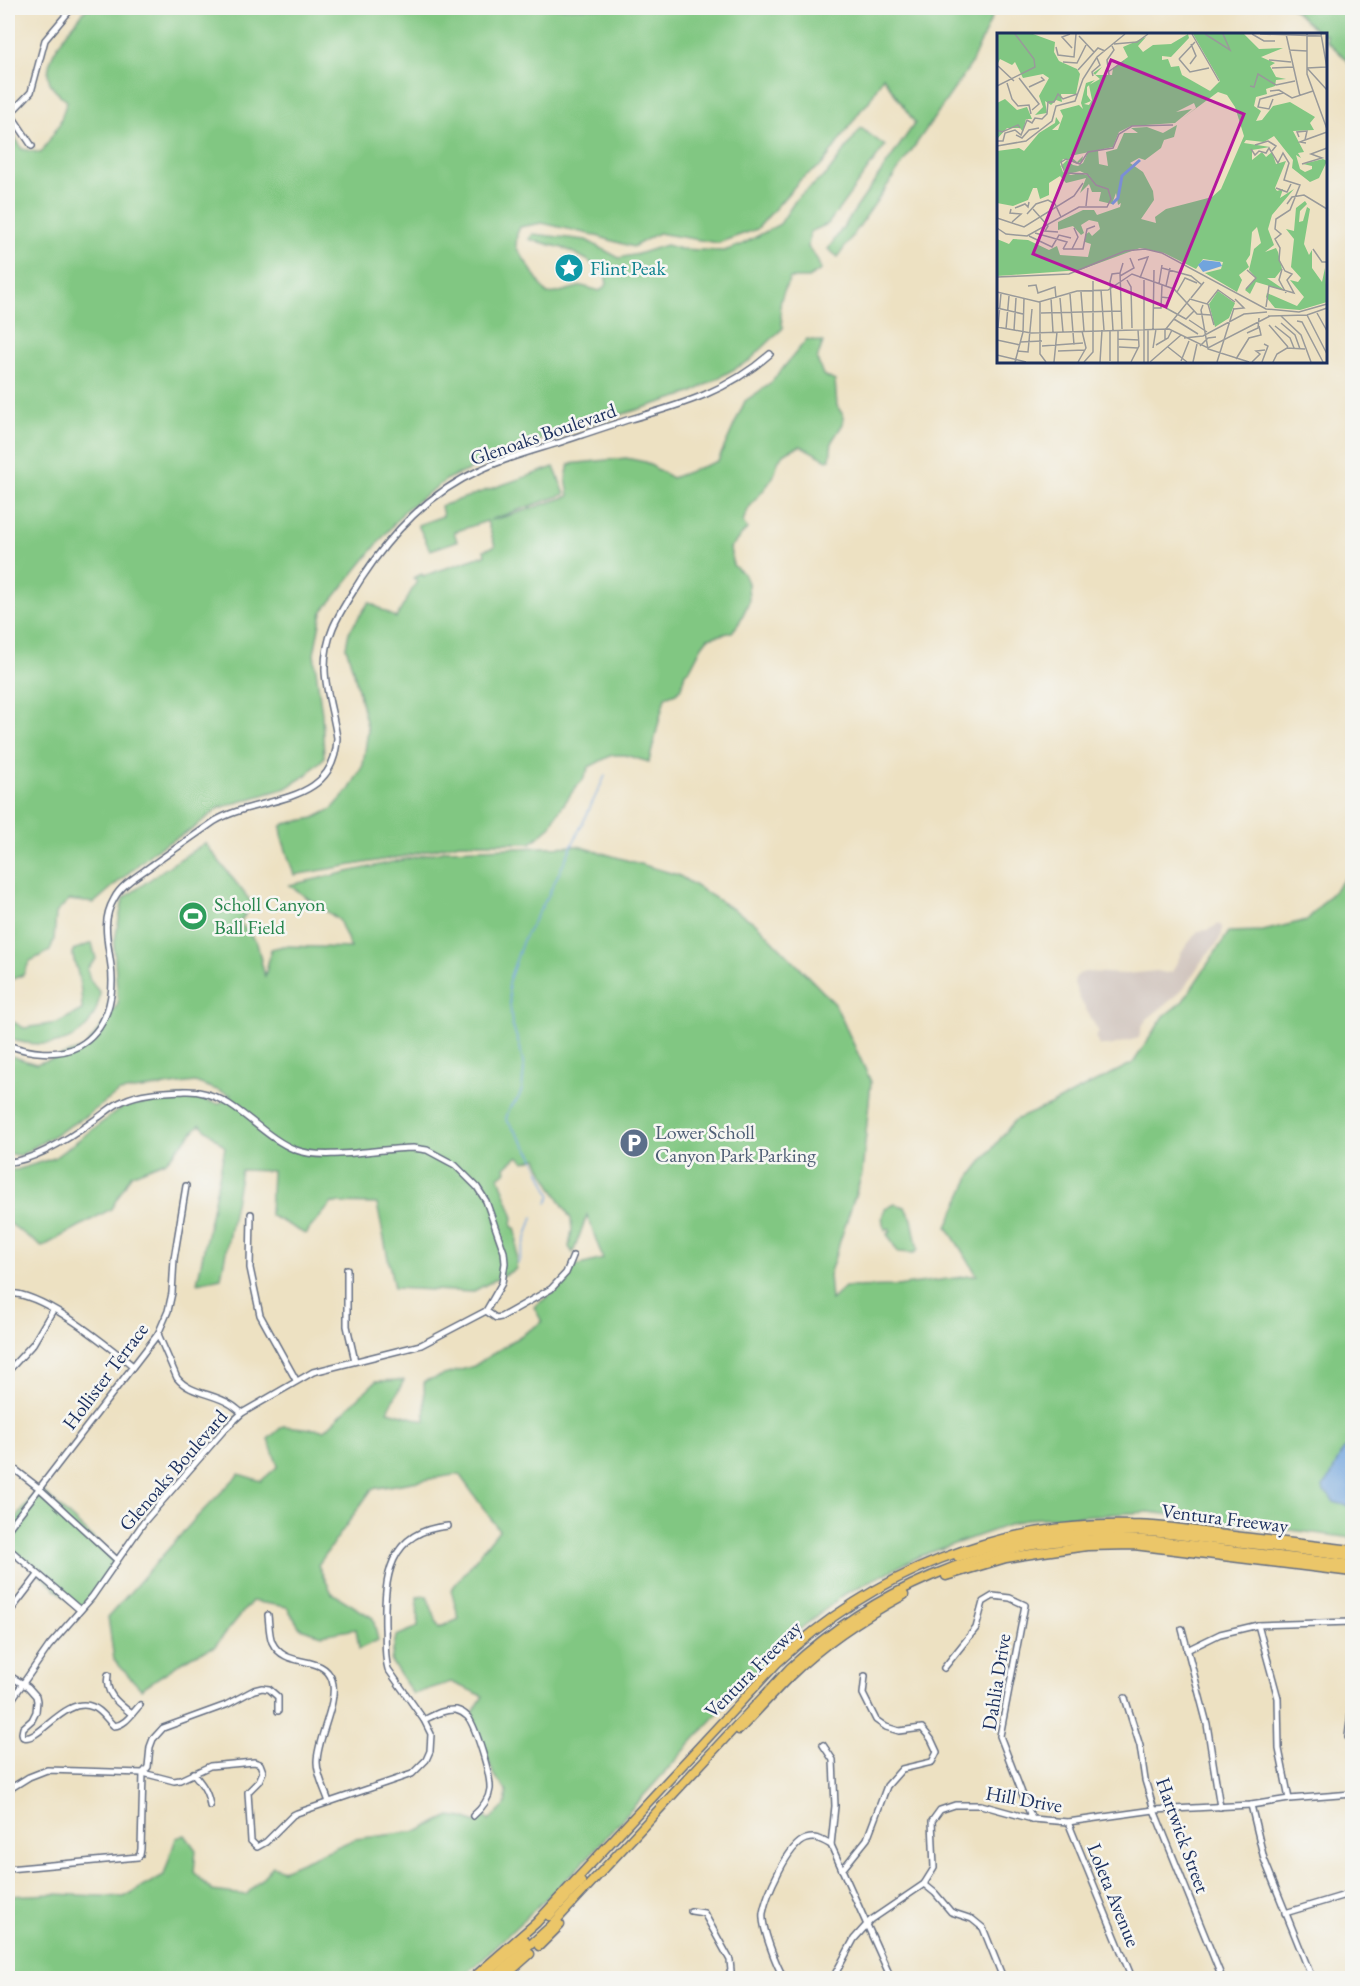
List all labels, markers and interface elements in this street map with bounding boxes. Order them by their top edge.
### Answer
inset map [997,33,1327,363]
place icon: Flint Peak [553,252,585,284]
place label: Flint Peak [590,255,667,281]
street label: Glenoaks Boulevard [466,397,620,471]
place label: Scholl Canyon Ball Field [214,891,326,940]
sports icon: Scholl Canyon Ball Field [177,900,209,932]
place label: Lower Scholl Canyon Park Parking [655,1119,816,1168]
parking icon: Lower Scholl Canyon Park Parking [618,1127,650,1159]
street label: Hollister Terrace [56,1317,154,1435]
street label: Glenoaks Boulevard [113,1403,234,1536]
street label: Ventura Freeway [1160,1497,1290,1539]
street label: Ventura Freeway [699,1615,807,1723]
street label: Dahlia Drive [976,1631,1017,1732]
street label: Hartwick Street [1150,1774,1216,1897]
street label: Hill Drive [984,1779,1065,1819]
street label: Loleta Avenue [1081,1839,1147,1951]

